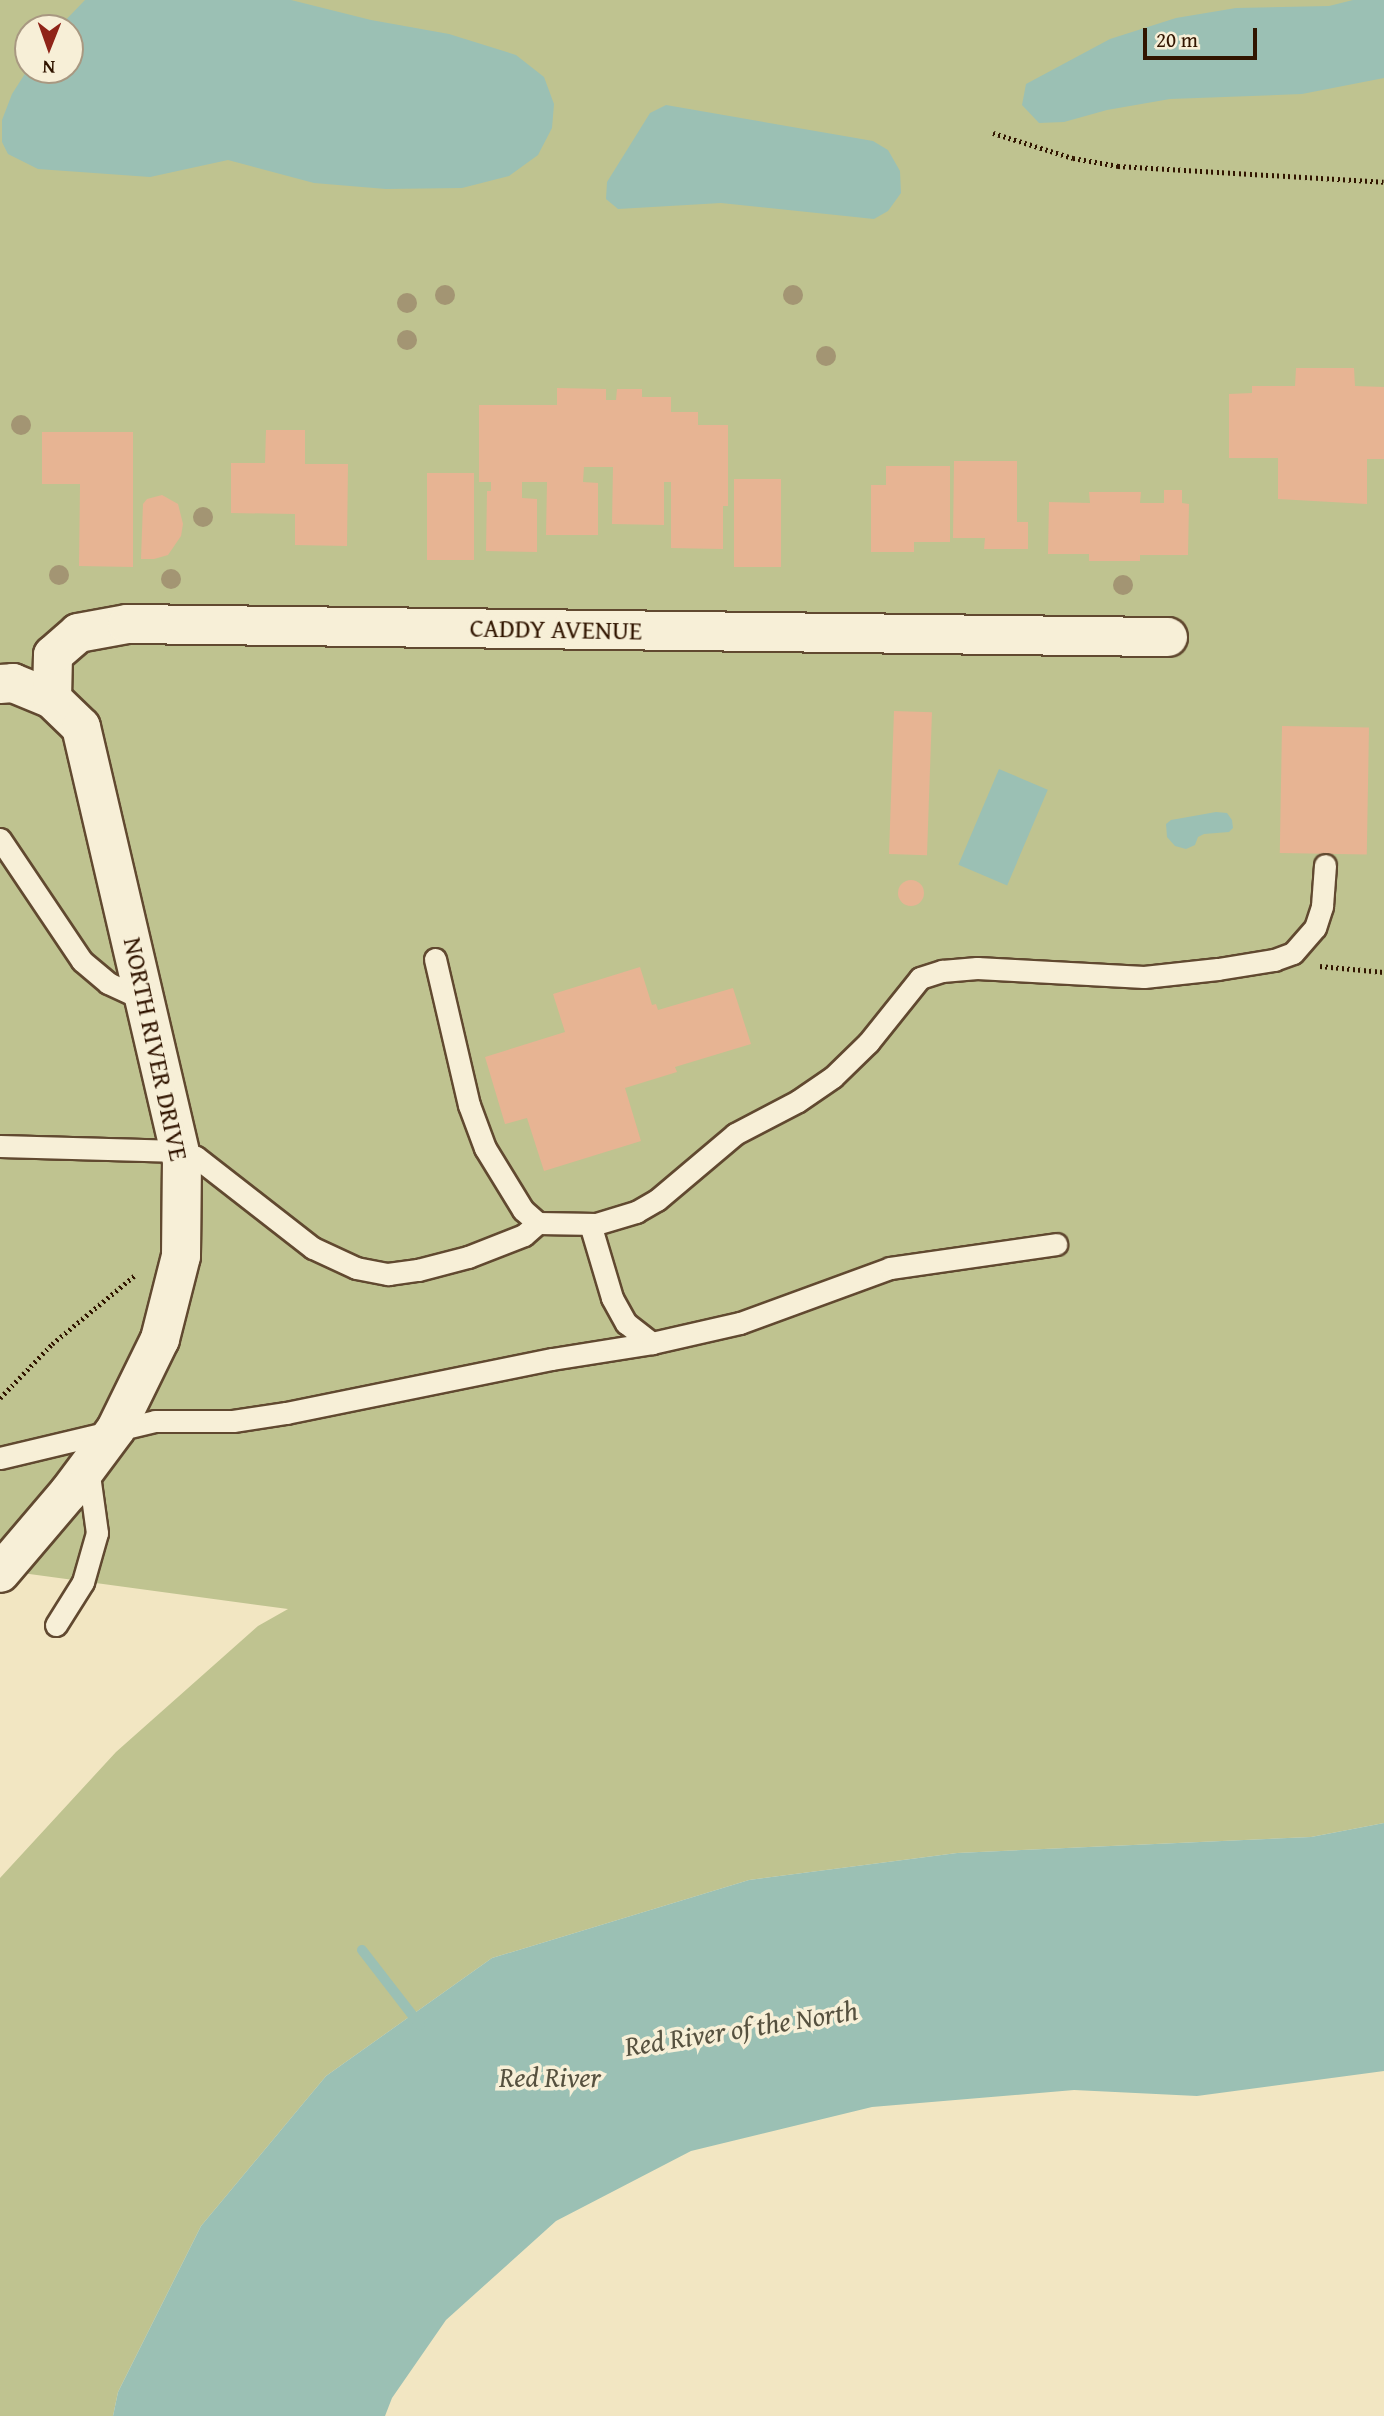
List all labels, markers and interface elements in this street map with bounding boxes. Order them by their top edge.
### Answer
north arrow [14,14,84,84]
scale bar [1146,14,1260,58]
text: 20 m [1156,24,1198,55]
text: N [42,54,55,82]
street label: CADDY AVENUE [469,612,643,646]
street label: NORTH RIVER DRIVE [117,934,195,1164]
water label: Red River of the North [622,1993,860,2063]
water label: Red River [499,2060,601,2094]

